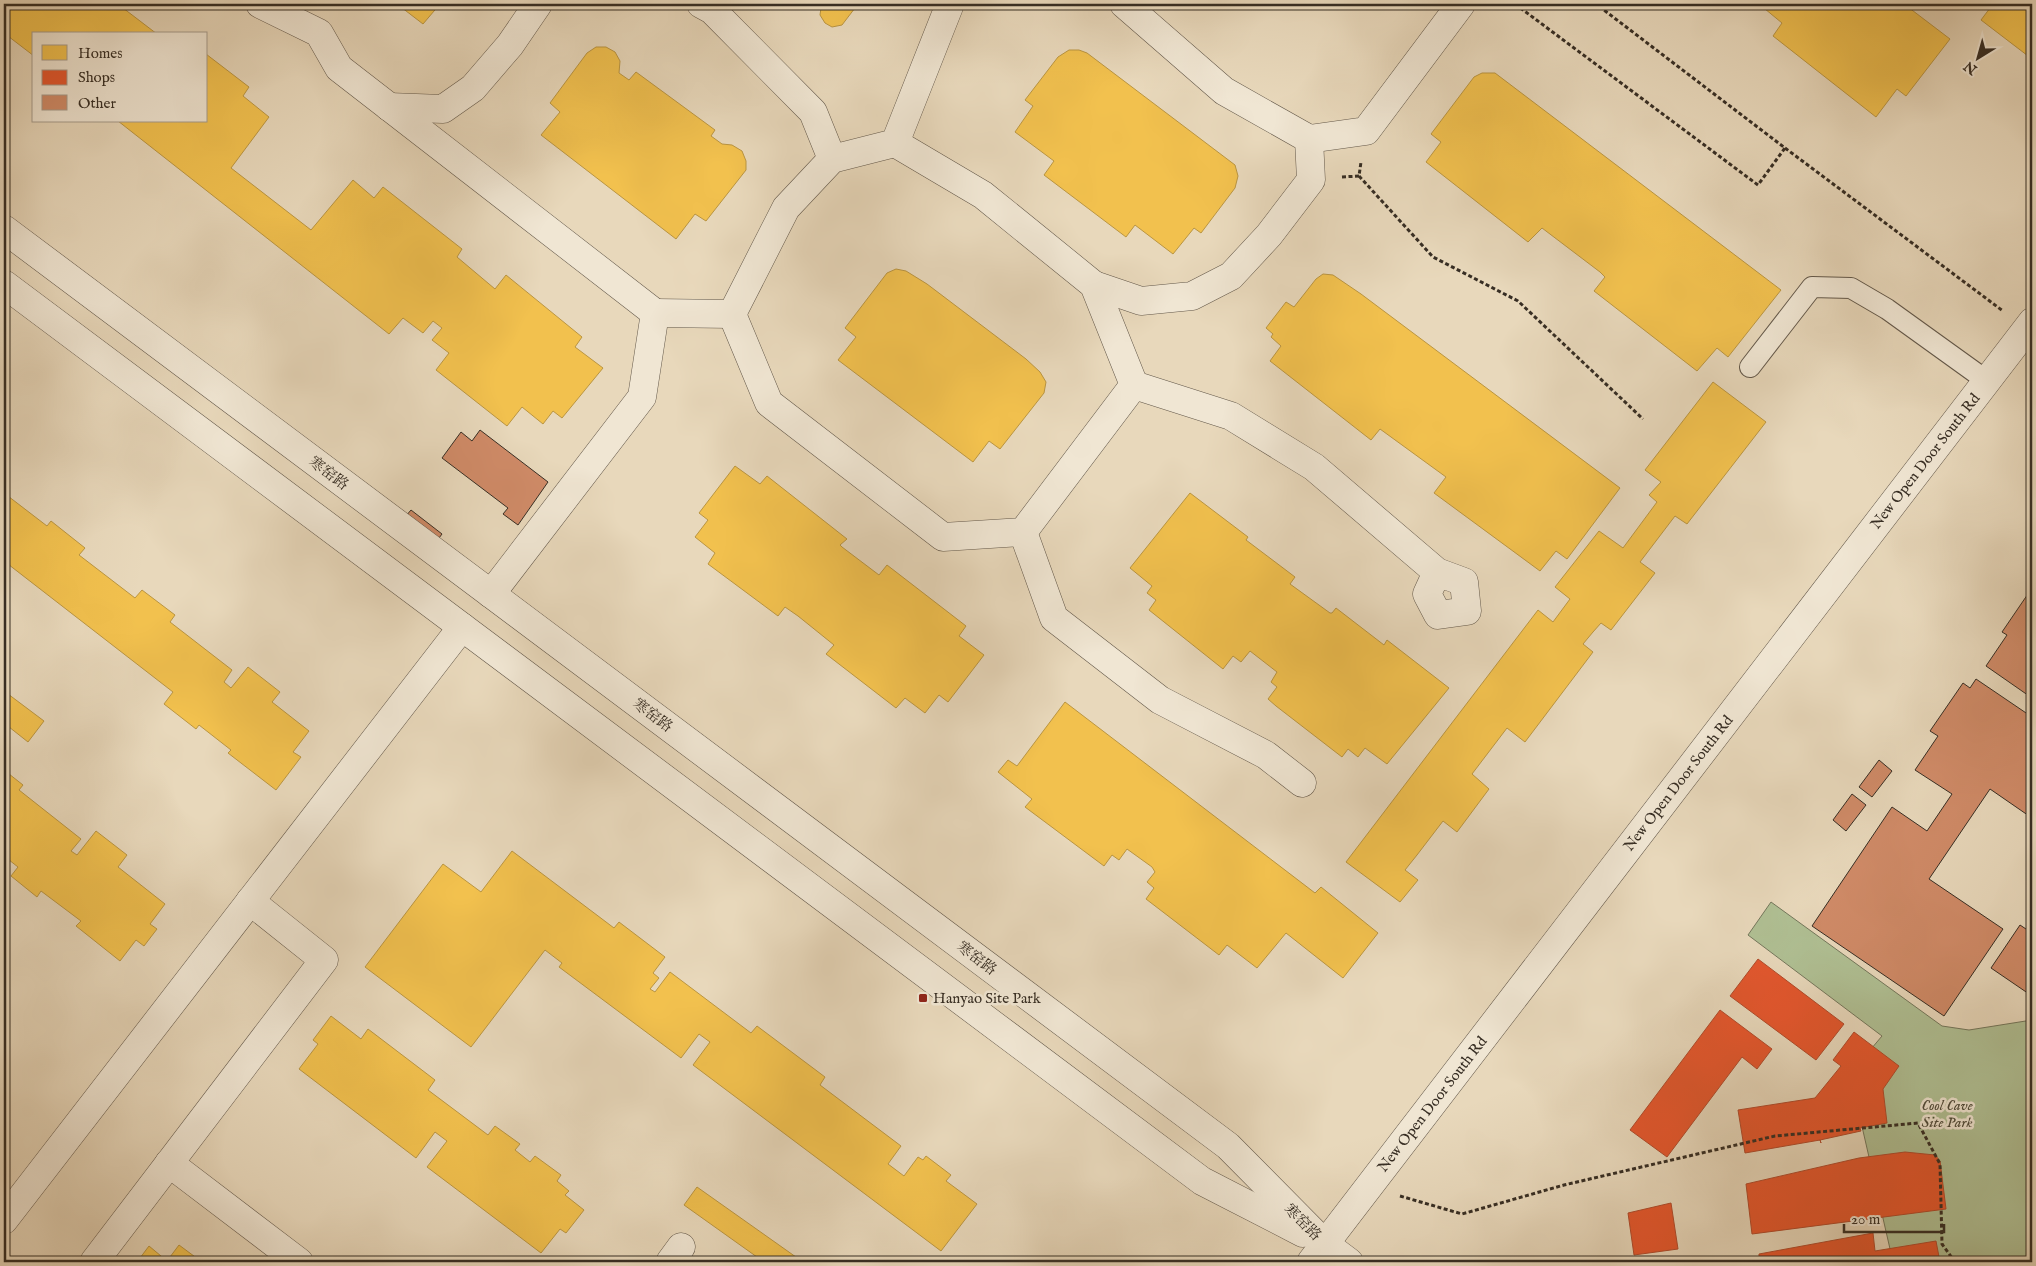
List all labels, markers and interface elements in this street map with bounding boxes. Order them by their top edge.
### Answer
legend [32,32,208,122]
north arrow [1954,32,2004,82]
text: Homes [78,44,122,63]
text: N [1961,57,1982,79]
text: Shops [78,68,115,87]
text: Other [78,94,116,113]
street label: New Open Door South Rd [1866,389,1985,533]
street label: 寒窑路 [305,452,352,495]
street label: 寒窑路 [629,694,676,737]
street label: New Open Door South Rd [1619,711,1738,855]
street label: 寒窑路 [953,937,1000,980]
place label: Hanyao Site Park [933,989,1042,1008]
marker: Hanyao Site Park [917,992,929,1004]
street label: New Open Door South Rd [1373,1032,1492,1176]
park label: Cool Cave Site Park [1921,1096,1973,1132]
street label: 寒窑路 [1280,1200,1325,1245]
scale bar [1844,1201,1944,1233]
text: 20 m [1851,1210,1881,1229]

